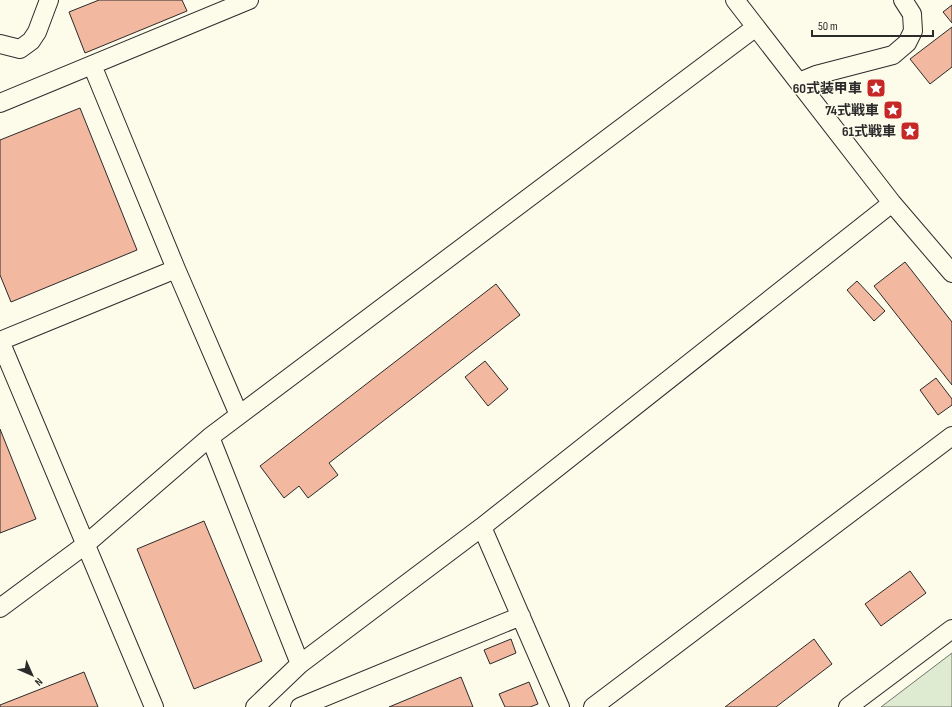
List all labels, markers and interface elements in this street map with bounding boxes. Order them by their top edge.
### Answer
scale bar [812,12,933,38]
text: 50 m [818,19,838,34]
place icon: 60式装甲車 [865,77,887,99]
place label: 60式装甲車 [793,80,862,97]
place icon: 74式戦車 [882,99,904,121]
place label: 74式戦車 [825,102,879,119]
place icon: 61式戦車 [899,120,921,142]
place label: 61式戦車 [842,123,896,140]
north arrow [12,655,52,695]
text: N [32,675,45,688]

